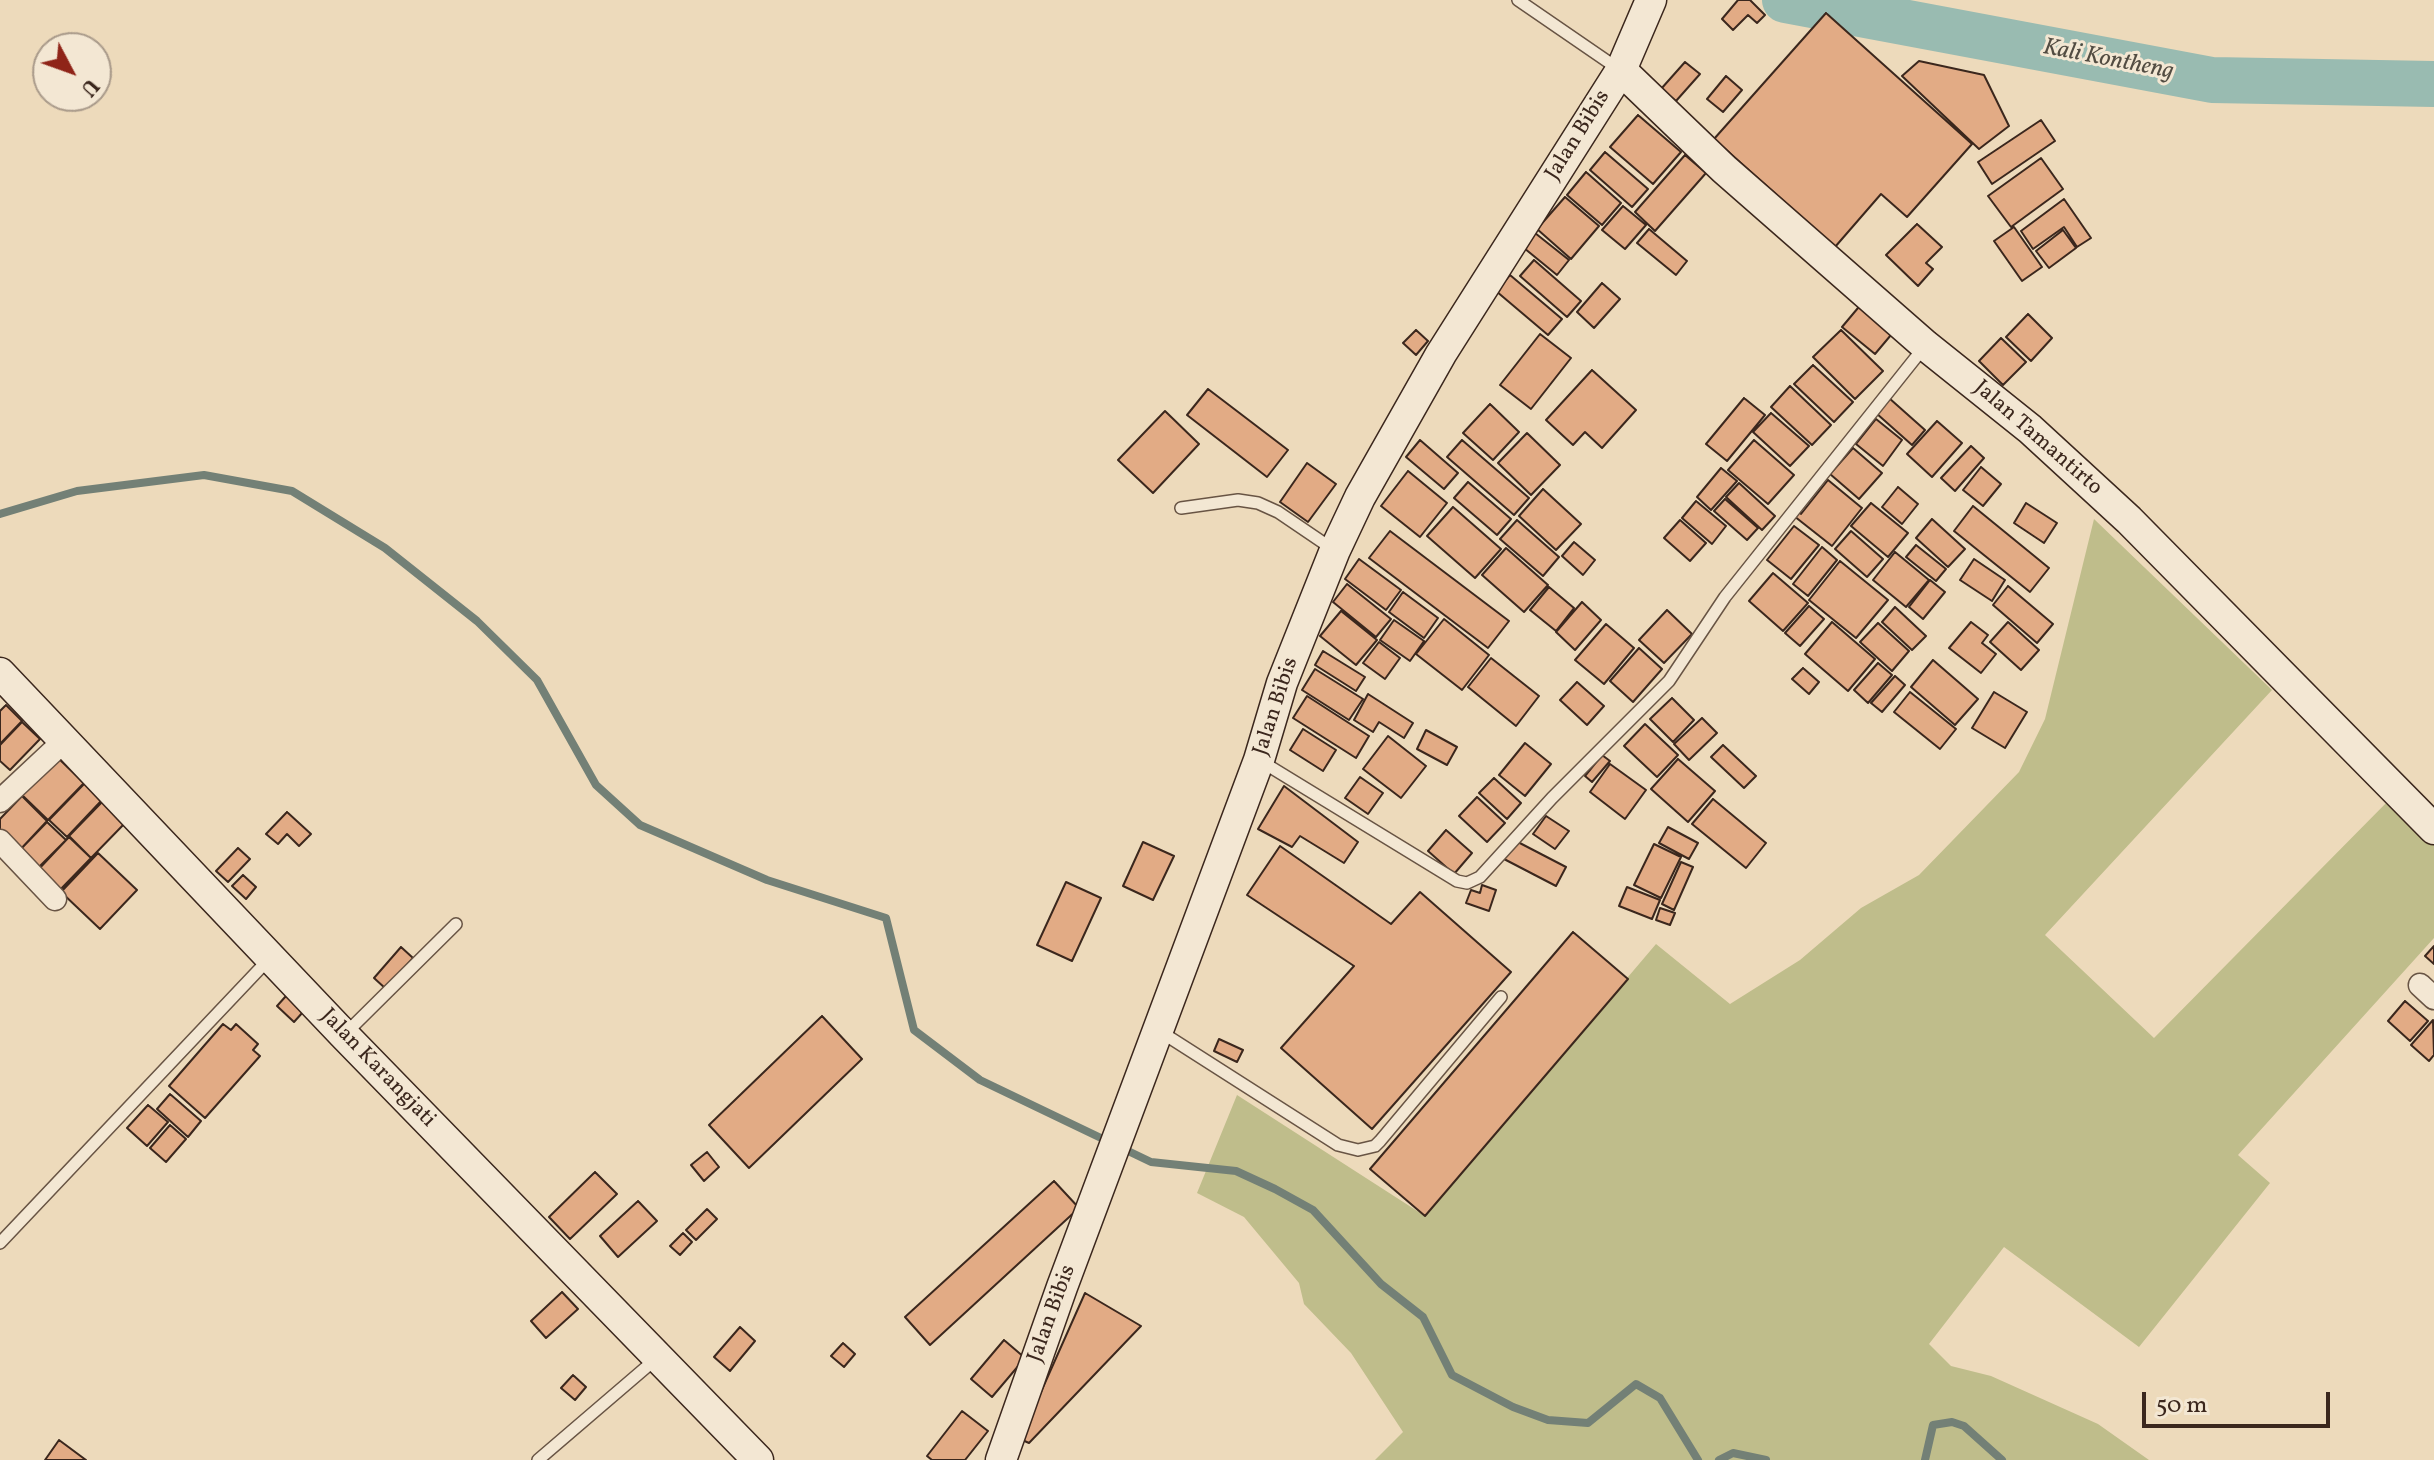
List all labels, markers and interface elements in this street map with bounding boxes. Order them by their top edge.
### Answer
north arrow [32,32,112,112]
water label: Kali Kontheng [2040,34,2176,88]
text: U [72,71,106,103]
street label: Jalan Bibis [1541,86,1617,186]
street label: Jalan Tamantirto [1967,376,2107,502]
street label: Jalan Bibis [1249,655,1305,759]
street label: Jalan Karangjati [314,1004,440,1134]
street label: Jalan Bibis [1023,1262,1083,1366]
scale bar [2146,1376,2334,1426]
text: 50 m [2156,1389,2208,1423]

